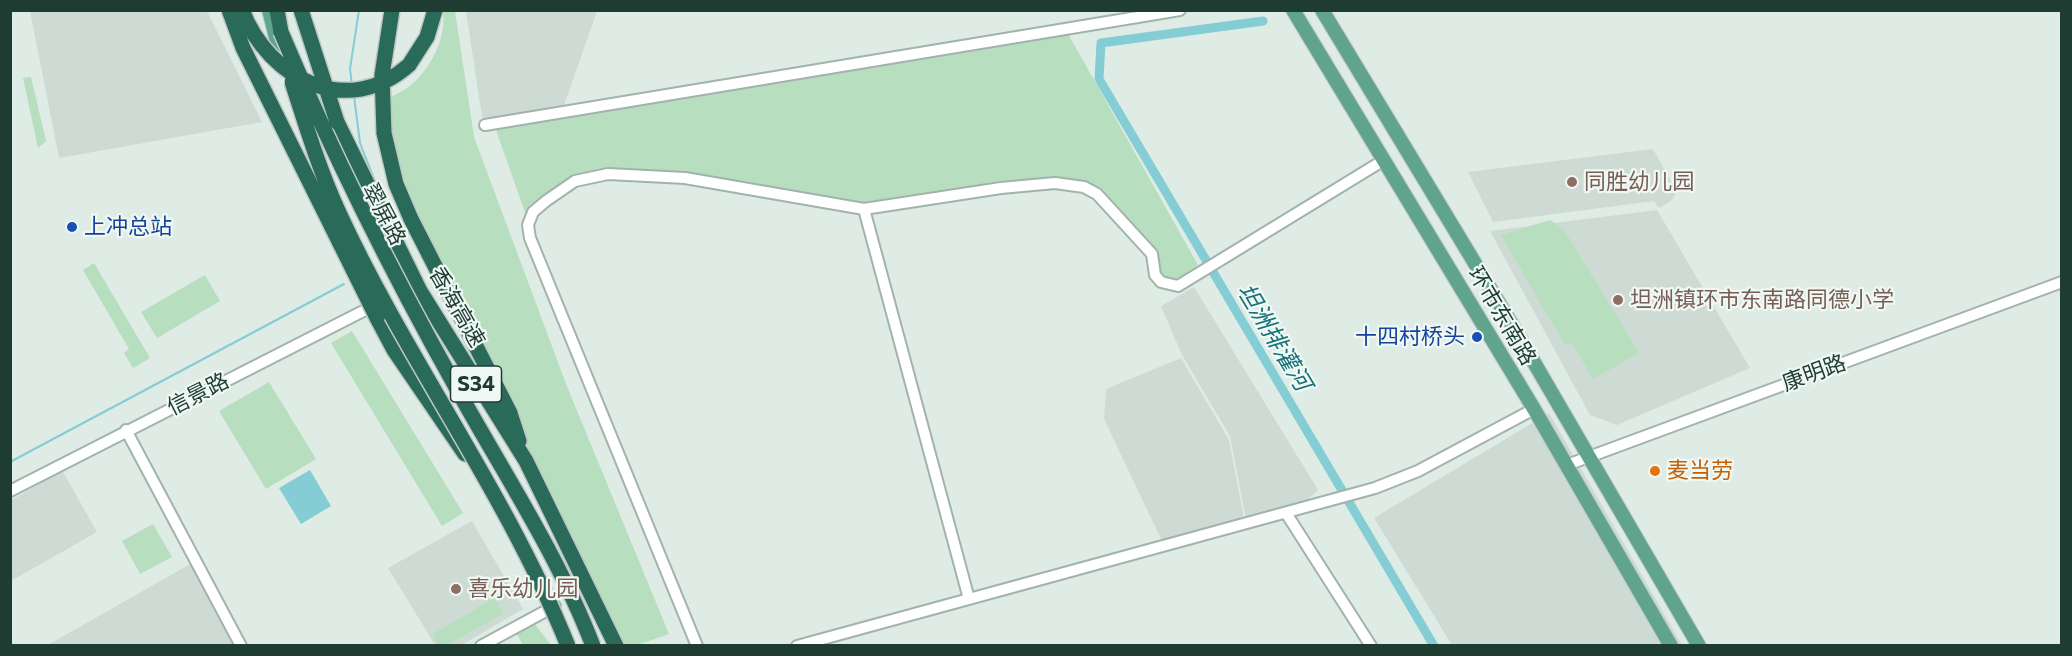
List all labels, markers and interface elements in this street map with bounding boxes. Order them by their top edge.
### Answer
place label: 同胜幼儿园 [1584,169,1694,195]
marker: 同胜幼儿园 [1565,175,1579,189]
street label: 翠屏路 [357,179,411,249]
place label: 上冲总站 [84,214,172,240]
marker: 上冲总站 [65,220,79,234]
street label: 香海高速 [424,262,490,352]
street label: 环市东南路 [1462,262,1542,370]
water label: 坦洲排灌河 [1231,278,1317,396]
place label: 坦洲镇环市东南路同德小学 [1630,287,1894,313]
marker: 坦洲镇环市东南路同德小学 [1611,293,1625,307]
place label: 十四村桥头 [1355,324,1465,350]
marker: 十四村桥头 [1470,330,1484,344]
street label: 康明路 [1778,349,1850,397]
road number: S34 [450,366,502,402]
street label: 信景路 [163,367,233,421]
place label: 麦当劳 [1667,458,1733,484]
marker: 麦当劳 [1648,464,1662,478]
place label: 喜乐幼儿园 [468,576,578,602]
marker: 喜乐幼儿园 [449,582,463,596]

